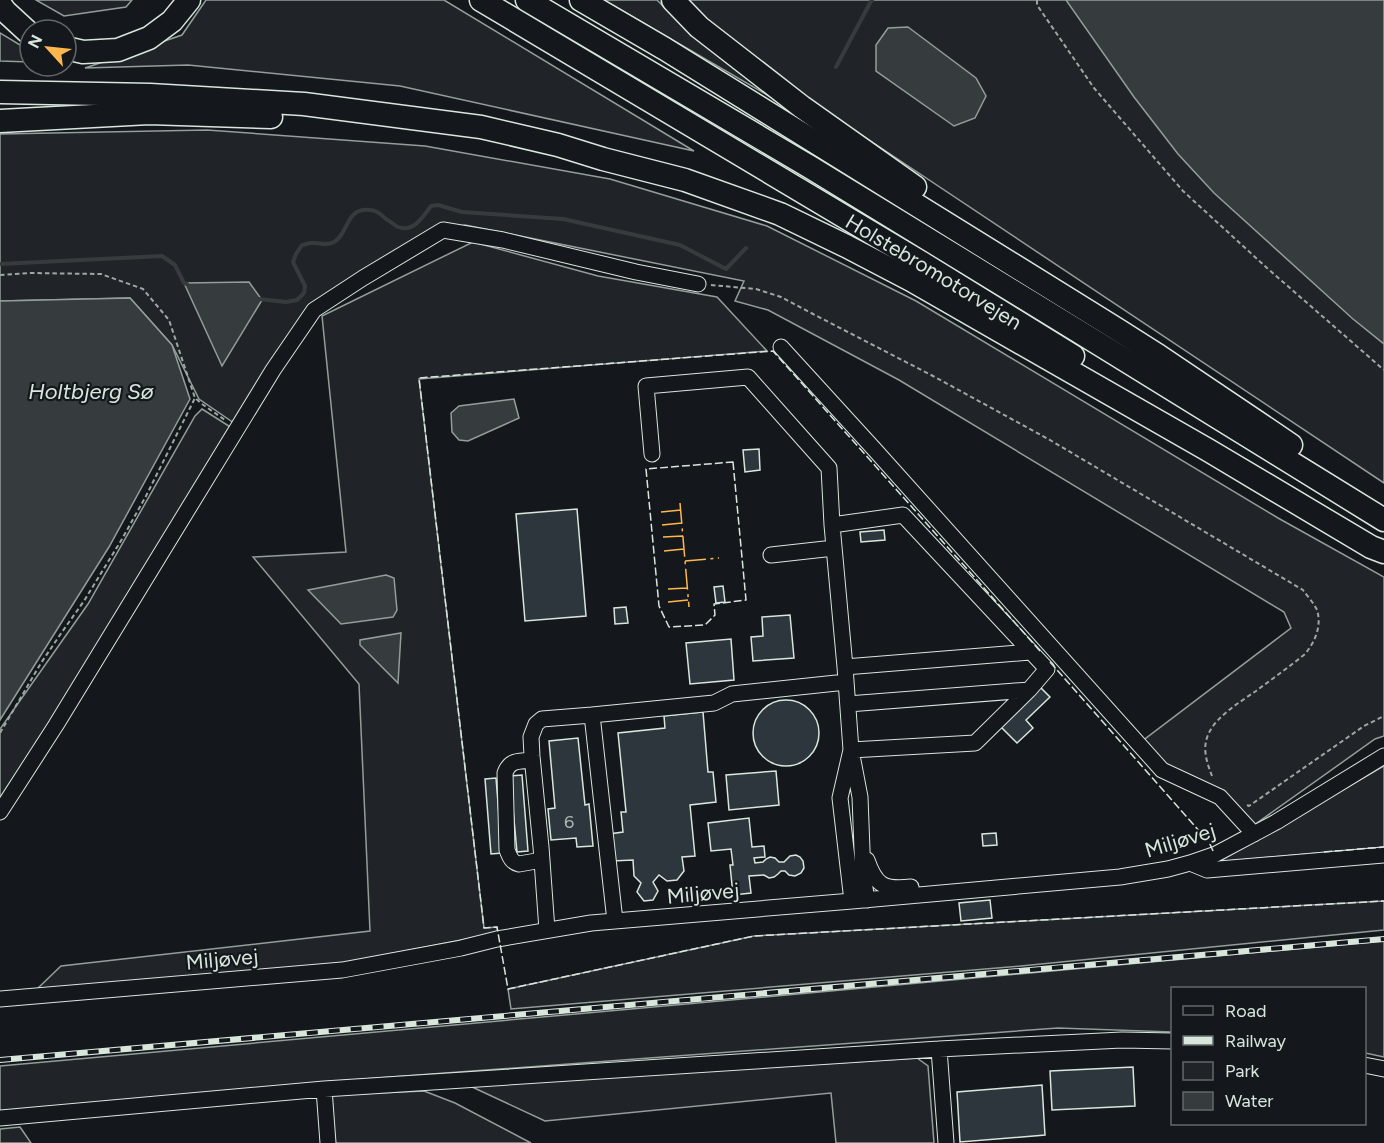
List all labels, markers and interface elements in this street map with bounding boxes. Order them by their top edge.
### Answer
north arrow [18,18,78,78]
text: N [24,32,46,51]
street label: Holstebromotorvejen [842,208,1027,334]
water label: Holtbjerg Sø [28,378,155,405]
house number: 6 [564,811,574,833]
street label: Miljøvej [1142,817,1218,863]
street label: Miljøvej [666,877,740,909]
street label: Miljøvej [185,943,259,975]
legend [1171,987,1366,1125]
text: Road [1225,1000,1266,1022]
text: Railway [1225,1030,1287,1052]
text: Park [1225,1060,1260,1082]
text: Water [1225,1090,1273,1112]

